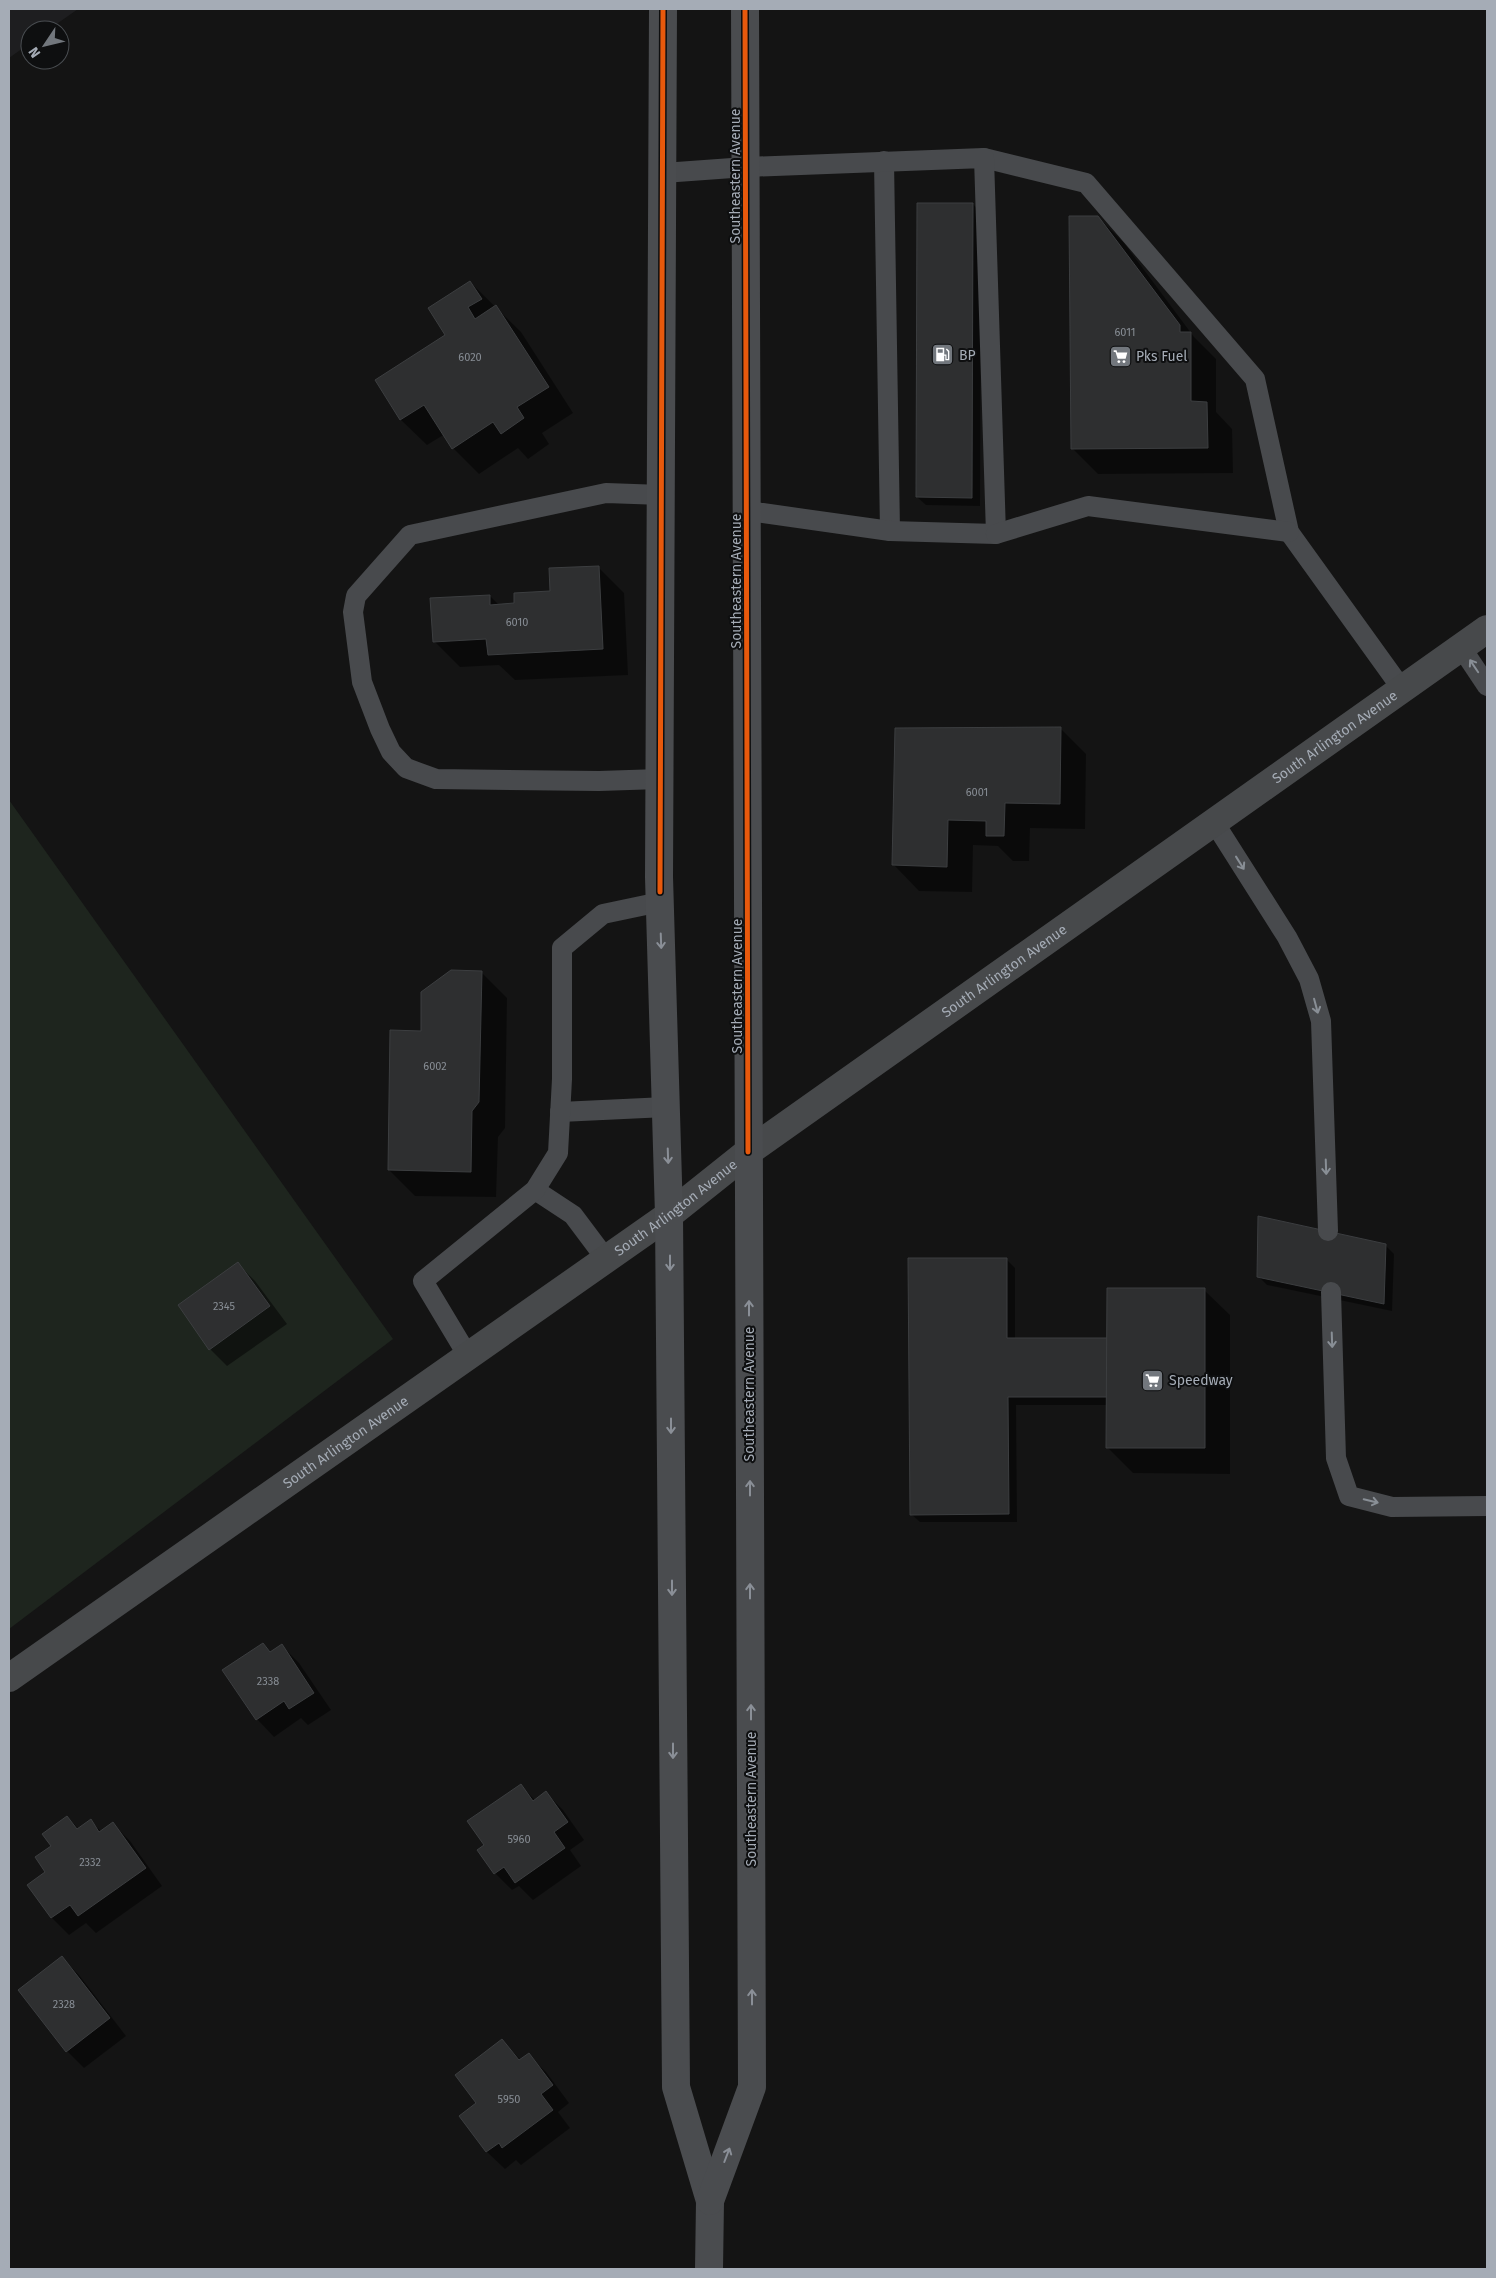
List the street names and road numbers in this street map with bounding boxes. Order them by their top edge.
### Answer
street label: Southeastern Avenue [727,109,744,243]
street label: Southeastern Avenue [728,514,745,648]
street label: South Arlington Avenue [1269,687,1401,787]
street label: Southeastern Avenue [729,919,746,1053]
street label: South Arlington Avenue [938,921,1070,1021]
street label: South Arlington Avenue [611,1156,741,1260]
street label: Southeastern Avenue [741,1327,758,1461]
street label: South Arlington Avenue [280,1392,412,1492]
street label: Southeastern Avenue [743,1732,760,1866]

